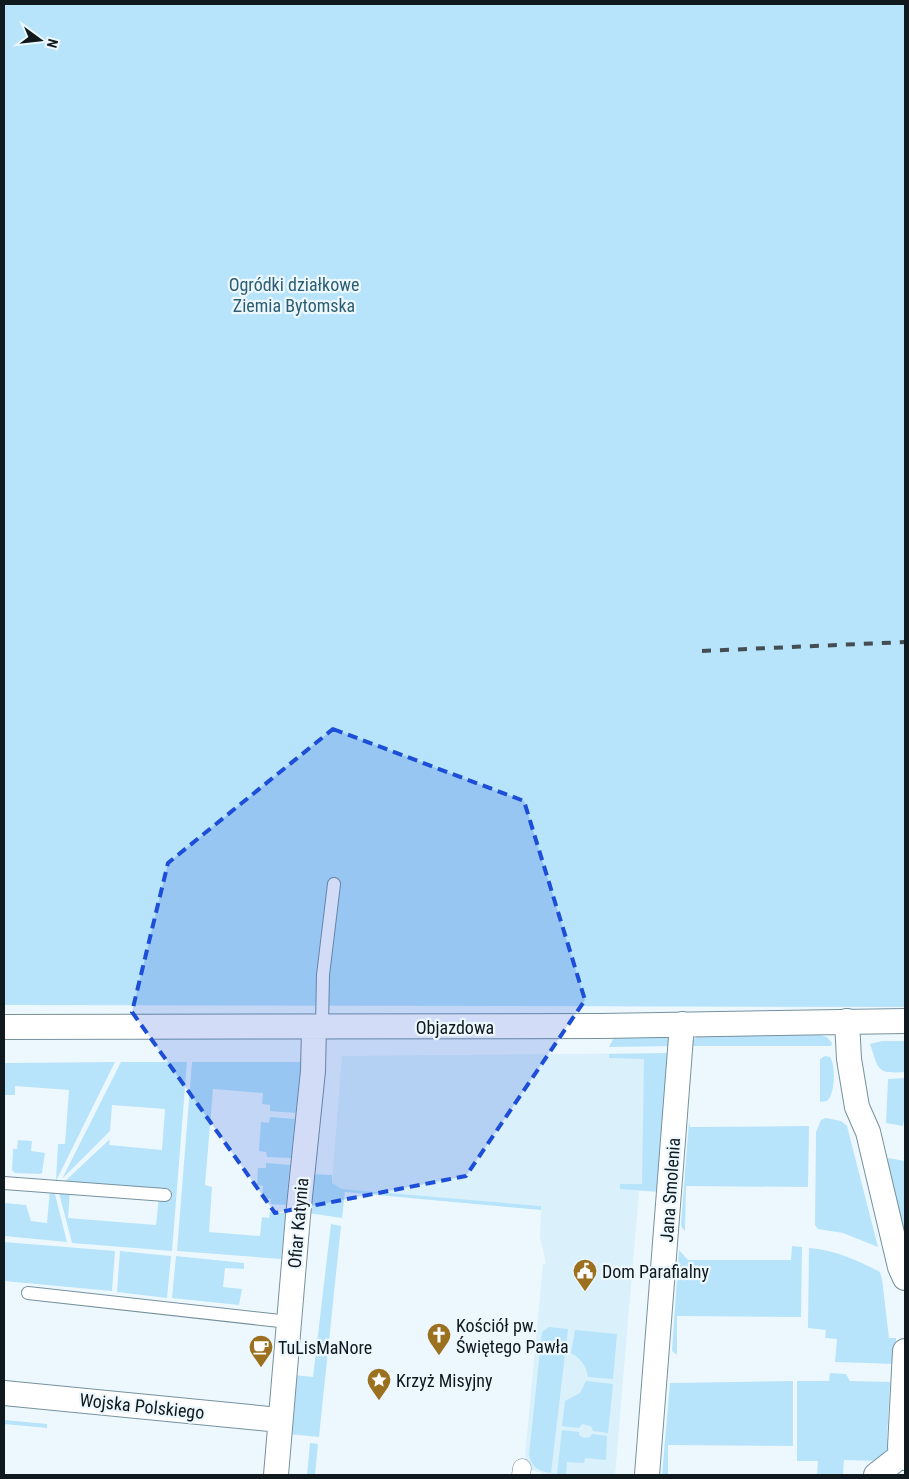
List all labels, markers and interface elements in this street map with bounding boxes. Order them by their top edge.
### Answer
north arrow [15,15,65,65]
text: N [44,37,61,50]
park label: Ogródki działkowe Ziemia Bytomska [229,274,359,316]
street label: Objazdowa [416,1017,494,1038]
street label: Jana Smolenia [656,1137,684,1243]
street label: Ofiar Katynia [284,1177,312,1269]
public building icon: Dom Parafialny [572,1258,598,1292]
place label: Dom Parafialny [602,1261,710,1282]
place label: Kościół pw. Świętego Pawła [456,1315,569,1357]
church icon: Kościół pw. Świętego Pawła [426,1322,452,1356]
cafe icon: TuLisMaNore [248,1334,274,1368]
place label: TuLisMaNore [278,1337,372,1358]
place icon: Krzyż Misyjny [366,1367,392,1401]
place label: Krzyż Misyjny [396,1370,493,1391]
street label: Wojska Polskiego [79,1389,205,1423]

